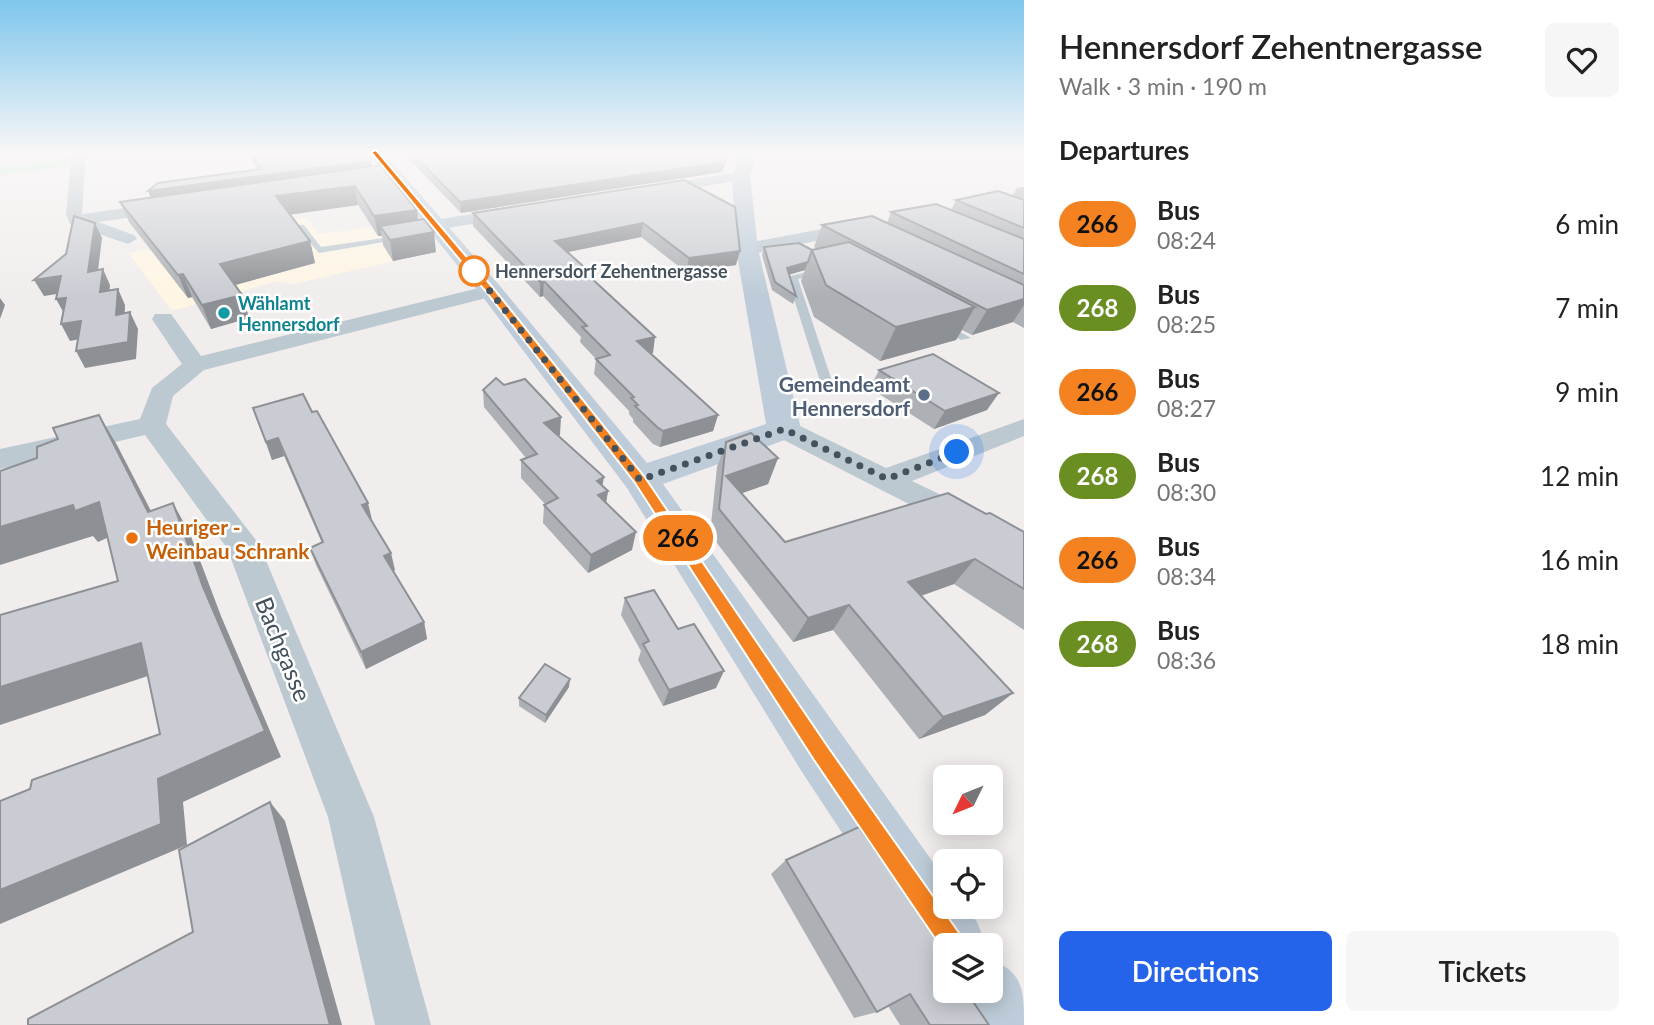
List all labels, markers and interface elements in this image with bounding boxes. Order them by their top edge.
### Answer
button: heart [1545,23,1619,97]
text: Hennersdorf Zehentnergasse [1059,26,1483,66]
text: Walk · 3 min · 190 m [1059,72,1267,100]
text: Departures [1059,134,1189,166]
text: Bus [1157,194,1200,226]
text: 6 min [1555,208,1619,240]
text: 266 [1077,209,1118,238]
text: 08:24 [1157,226,1216,254]
marker: Hennersdorf Zehentnergasse [459,256,489,286]
place label: Hennersdorf Zehentnergasse [495,260,728,282]
text: Bus [1157,278,1200,310]
place label: Wählamt Hennersdorf [238,292,340,335]
text: 7 min [1555,292,1619,324]
text: 268 [1077,293,1118,322]
marker: Wählamt Hennersdorf [216,305,232,321]
text: 08:25 [1157,310,1216,338]
text: Bus [1157,362,1200,394]
place label: Gemeindeamt Hennersdorf [779,371,910,420]
text: 9 min [1555,376,1619,408]
text: 266 [1077,377,1118,406]
marker: Gemeindeamt Hennersdorf [916,387,932,403]
text: 08:27 [1157,394,1216,422]
your location [939,434,974,469]
text: Bus [1157,446,1200,478]
text: 12 min [1540,460,1619,492]
text: 268 [1077,461,1118,490]
text: 08:30 [1157,478,1216,506]
place label: Heuriger - Weinbau Schrank [146,514,310,563]
line badge: 266 [638,515,718,561]
text: 266 [657,523,699,552]
marker: Heuriger - Weinbau Schrank [124,530,140,546]
text: Bus [1157,530,1200,562]
text: 16 min [1540,544,1619,576]
text: 266 [1077,545,1118,574]
text: 08:34 [1157,562,1216,590]
street label: Bachgasse [250,593,318,705]
text: Bus [1157,614,1200,646]
text: 18 min [1540,628,1619,660]
text: 268 [1077,629,1118,658]
text: 08:36 [1157,646,1216,674]
north arrow [933,765,1003,835]
map controls [933,765,1003,1003]
button: locate [933,849,1003,919]
button: Directions [1059,931,1332,1011]
button: Tickets [1346,931,1619,1011]
button: layers [933,933,1003,1003]

